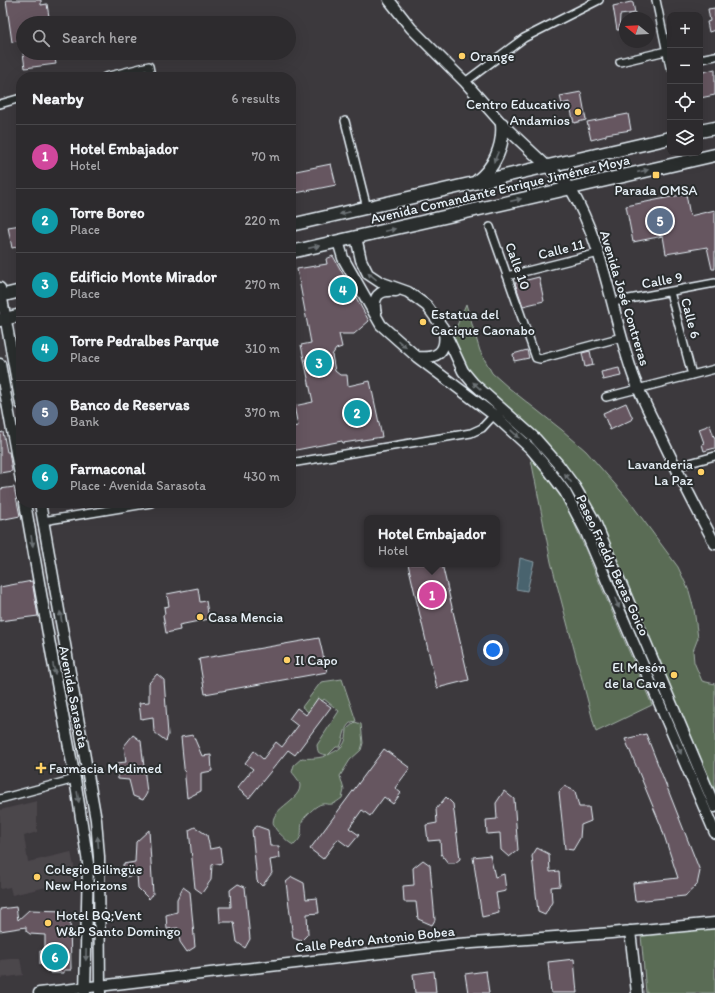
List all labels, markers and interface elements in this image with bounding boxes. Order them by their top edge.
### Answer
north arrow [619,12,655,48]
map controls [667,12,703,156]
button: + [667,12,703,48]
search box [16,16,296,60]
icon: search [30,27,52,49]
text: Search here [62,29,137,47]
place label: Orange [470,48,515,65]
button: − [667,48,703,84]
marker: Orange [457,51,467,61]
button: locate [667,84,703,120]
text: Nearby [32,88,84,108]
text: 6 results [232,91,280,106]
place label: Centro Educativo Andamios [466,96,570,129]
marker: Centro Educativo Andamios [573,107,583,117]
button: layers [667,120,703,156]
text: Hotel Embajador [70,140,178,158]
text: 1 [42,149,48,164]
text: 70 m [252,149,280,164]
street label: Avenida Comandante Enrique Jiménez Moya [369,151,631,228]
one-way arrow [493,151,499,162]
text: Hotel [70,158,100,173]
one-way arrow [637,168,649,174]
marker: Parada OMSA [651,170,661,180]
place label: Parada OMSA [614,182,698,199]
one-way arrow [510,197,522,203]
text: Torre Boreo [70,204,145,222]
pin: 5 [647,206,673,236]
one-way arrow [339,210,352,216]
text: 2 [42,213,48,228]
text: 220 m [244,213,280,228]
text: Place [70,222,100,237]
one-way arrow [383,226,396,232]
street label: Avenida José Contreras [596,228,653,368]
street label: Calle 11 [536,235,586,263]
street label: Calle 10 [501,240,534,292]
one-way arrow [308,243,321,249]
text: Edificio Monte Mirador [70,268,217,286]
street label: Calle 9 [640,269,684,292]
one-way arrow [367,271,377,280]
pin: 4 [330,275,356,305]
text: 3 [41,277,49,292]
text: 270 m [245,277,280,292]
text: Place [70,286,100,301]
street label: Calle 6 [677,296,704,340]
place label: Estatua del Cacique Caonabo [431,306,535,339]
marker: Estatua del Cacique Caonabo [418,317,428,327]
text: Torre Pedralbes Parque [70,332,219,350]
one-way arrow [397,339,407,349]
text: 4 [41,341,49,356]
text: 310 m [245,341,280,356]
pin: 3 [306,348,332,378]
text: Place [70,350,100,365]
one-way arrow [472,382,481,391]
text: Banco de Reservas [70,396,190,414]
pin: 2 [344,398,370,428]
text: 5 [42,405,48,420]
text: 370 m [245,405,280,420]
text: Bank [70,414,99,429]
one-way arrow [510,429,519,438]
place label: Lavanderia La Paz [627,456,693,489]
text: Farmaconal [70,460,146,478]
marker: Lavanderia La Paz [696,467,706,477]
text: 6 [42,469,48,484]
text: 430 m [243,469,280,484]
one-way arrow [564,472,572,483]
text: Place · Avenida Sarasota [70,478,206,493]
street label: Paseo Freddy Beras Goico [572,492,653,639]
popup [364,515,500,567]
text: Hotel Embajador [378,525,486,543]
one-way arrow [29,535,35,547]
text: Hotel [378,543,408,558]
pin: 1 [419,580,445,610]
one-way arrow [614,598,620,610]
place label: Casa Mencia [208,609,283,626]
one-way arrow [58,611,64,623]
marker: Casa Mencia [195,612,205,622]
your location [483,640,503,660]
street label: Avenida Sarasota [55,644,92,751]
place label: Il Capo [295,652,338,669]
marker: Il Capo [282,655,292,665]
place label: El Mesón de la Cava [604,659,667,692]
one-way arrow [52,663,58,676]
marker: El Mesón de la Cava [669,670,679,680]
one-way arrow [676,743,682,754]
place label: Farmacia Medimed [49,760,162,777]
marker: Farmacia Medimed [36,763,46,773]
one-way arrow [75,791,81,803]
one-way arrow [95,836,101,848]
place label: Colegio Bilingüe New Horizons [45,861,143,894]
marker: Colegio Bilingüe New Horizons [32,872,42,882]
place label: Hotel BQ;Vent W&P Santo Domingo [56,907,181,940]
marker: Hotel BQ;Vent W&P Santo Domingo [43,918,53,928]
street label: Calle Pedro Antonio Bobea [294,923,456,956]
pin: 6 [42,942,68,972]
one-way arrow [83,949,89,962]

